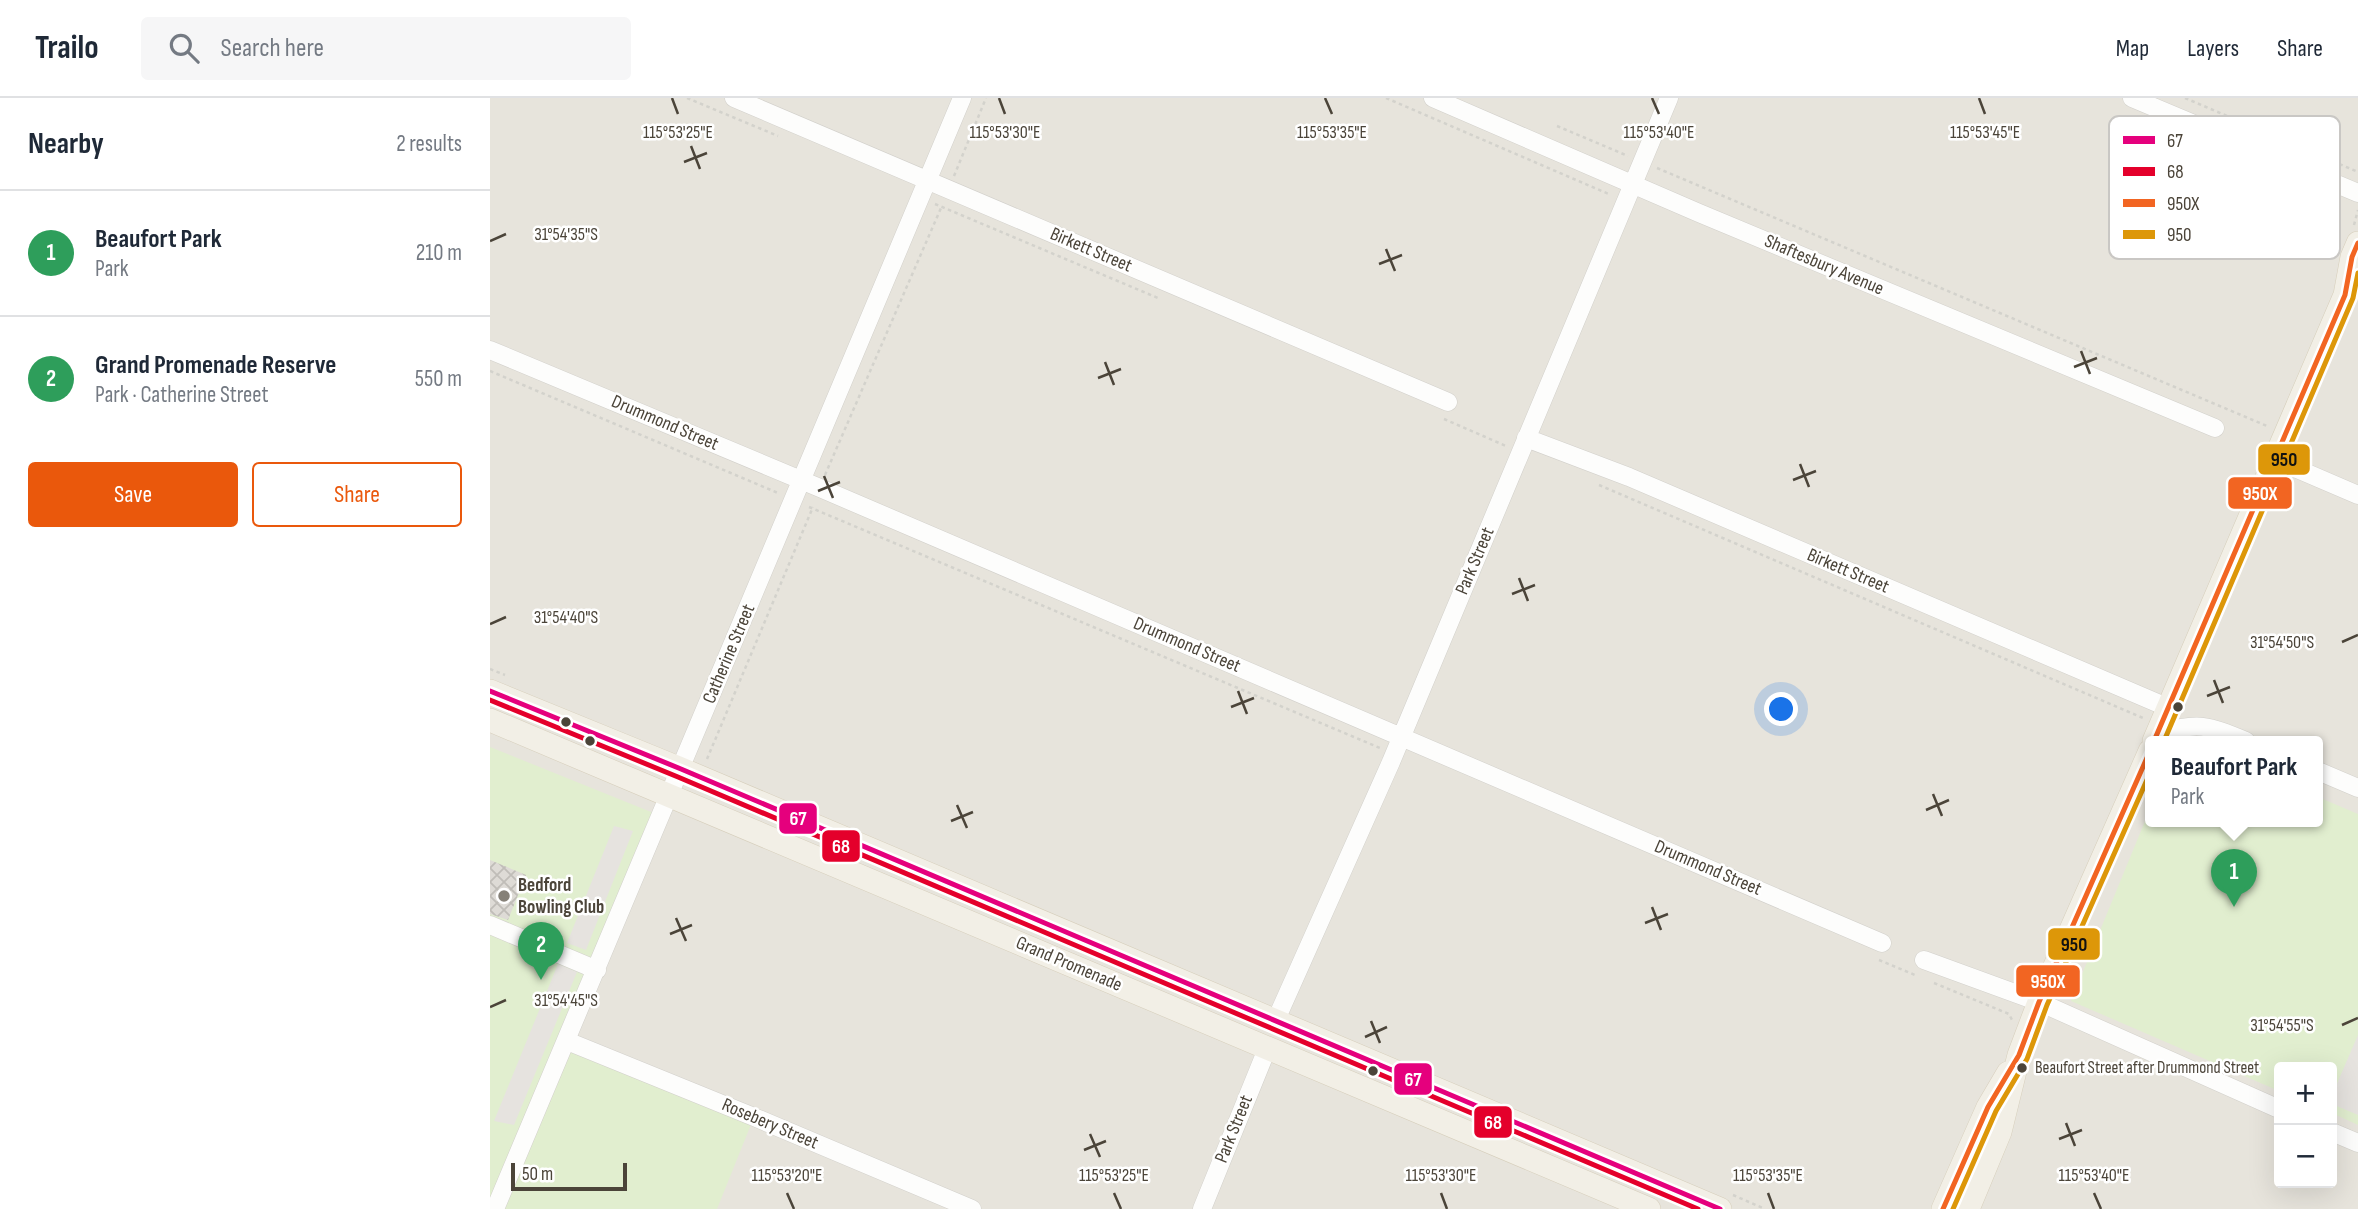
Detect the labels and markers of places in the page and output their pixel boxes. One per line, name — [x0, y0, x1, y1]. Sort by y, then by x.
unlabelled marker — [2171, 700, 2185, 714]
unlabelled marker — [559, 715, 573, 729]
unlabelled marker — [583, 734, 597, 748]
pin: 1 — [2211, 849, 2257, 907]
place label: Bedford Bowling Club — [518, 874, 604, 919]
marker: Bedford Bowling Club — [496, 888, 512, 904]
pin: 2 — [518, 922, 564, 980]
place label: Beaufort Street after Drummond Street — [2035, 1058, 2259, 1078]
marker: Beaufort Street after Drummond Street — [2015, 1061, 2029, 1075]
unlabelled marker — [1366, 1064, 1380, 1078]

